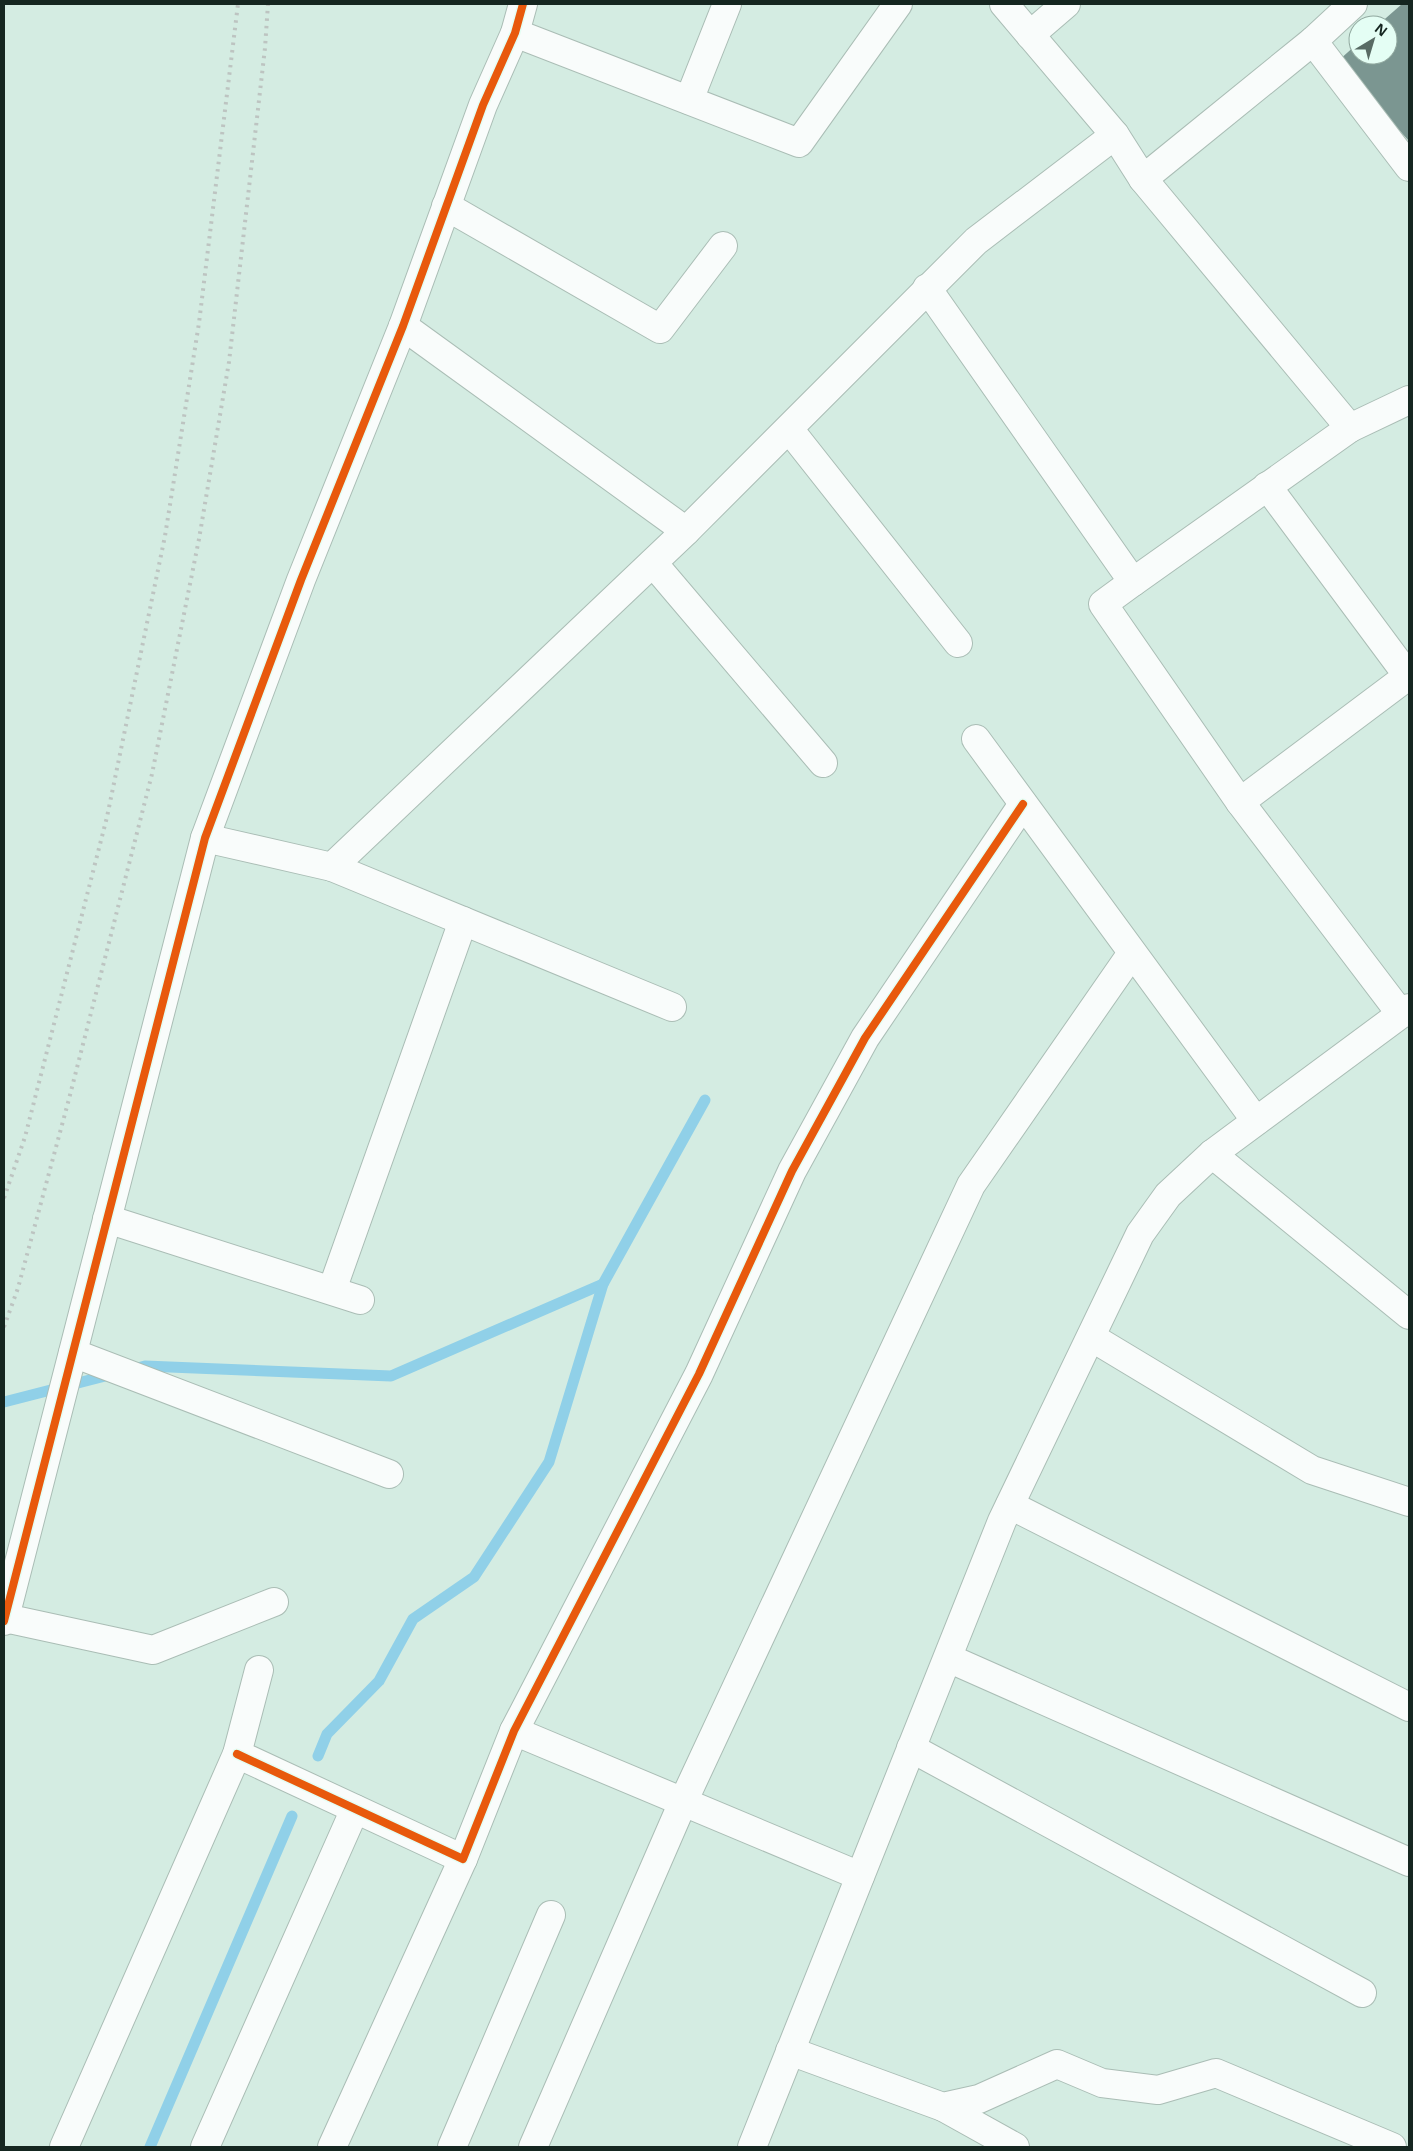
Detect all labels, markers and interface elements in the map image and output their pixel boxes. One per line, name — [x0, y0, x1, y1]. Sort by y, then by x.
north arrow — [1348, 15, 1398, 65]
text: N — [1371, 18, 1392, 40]

